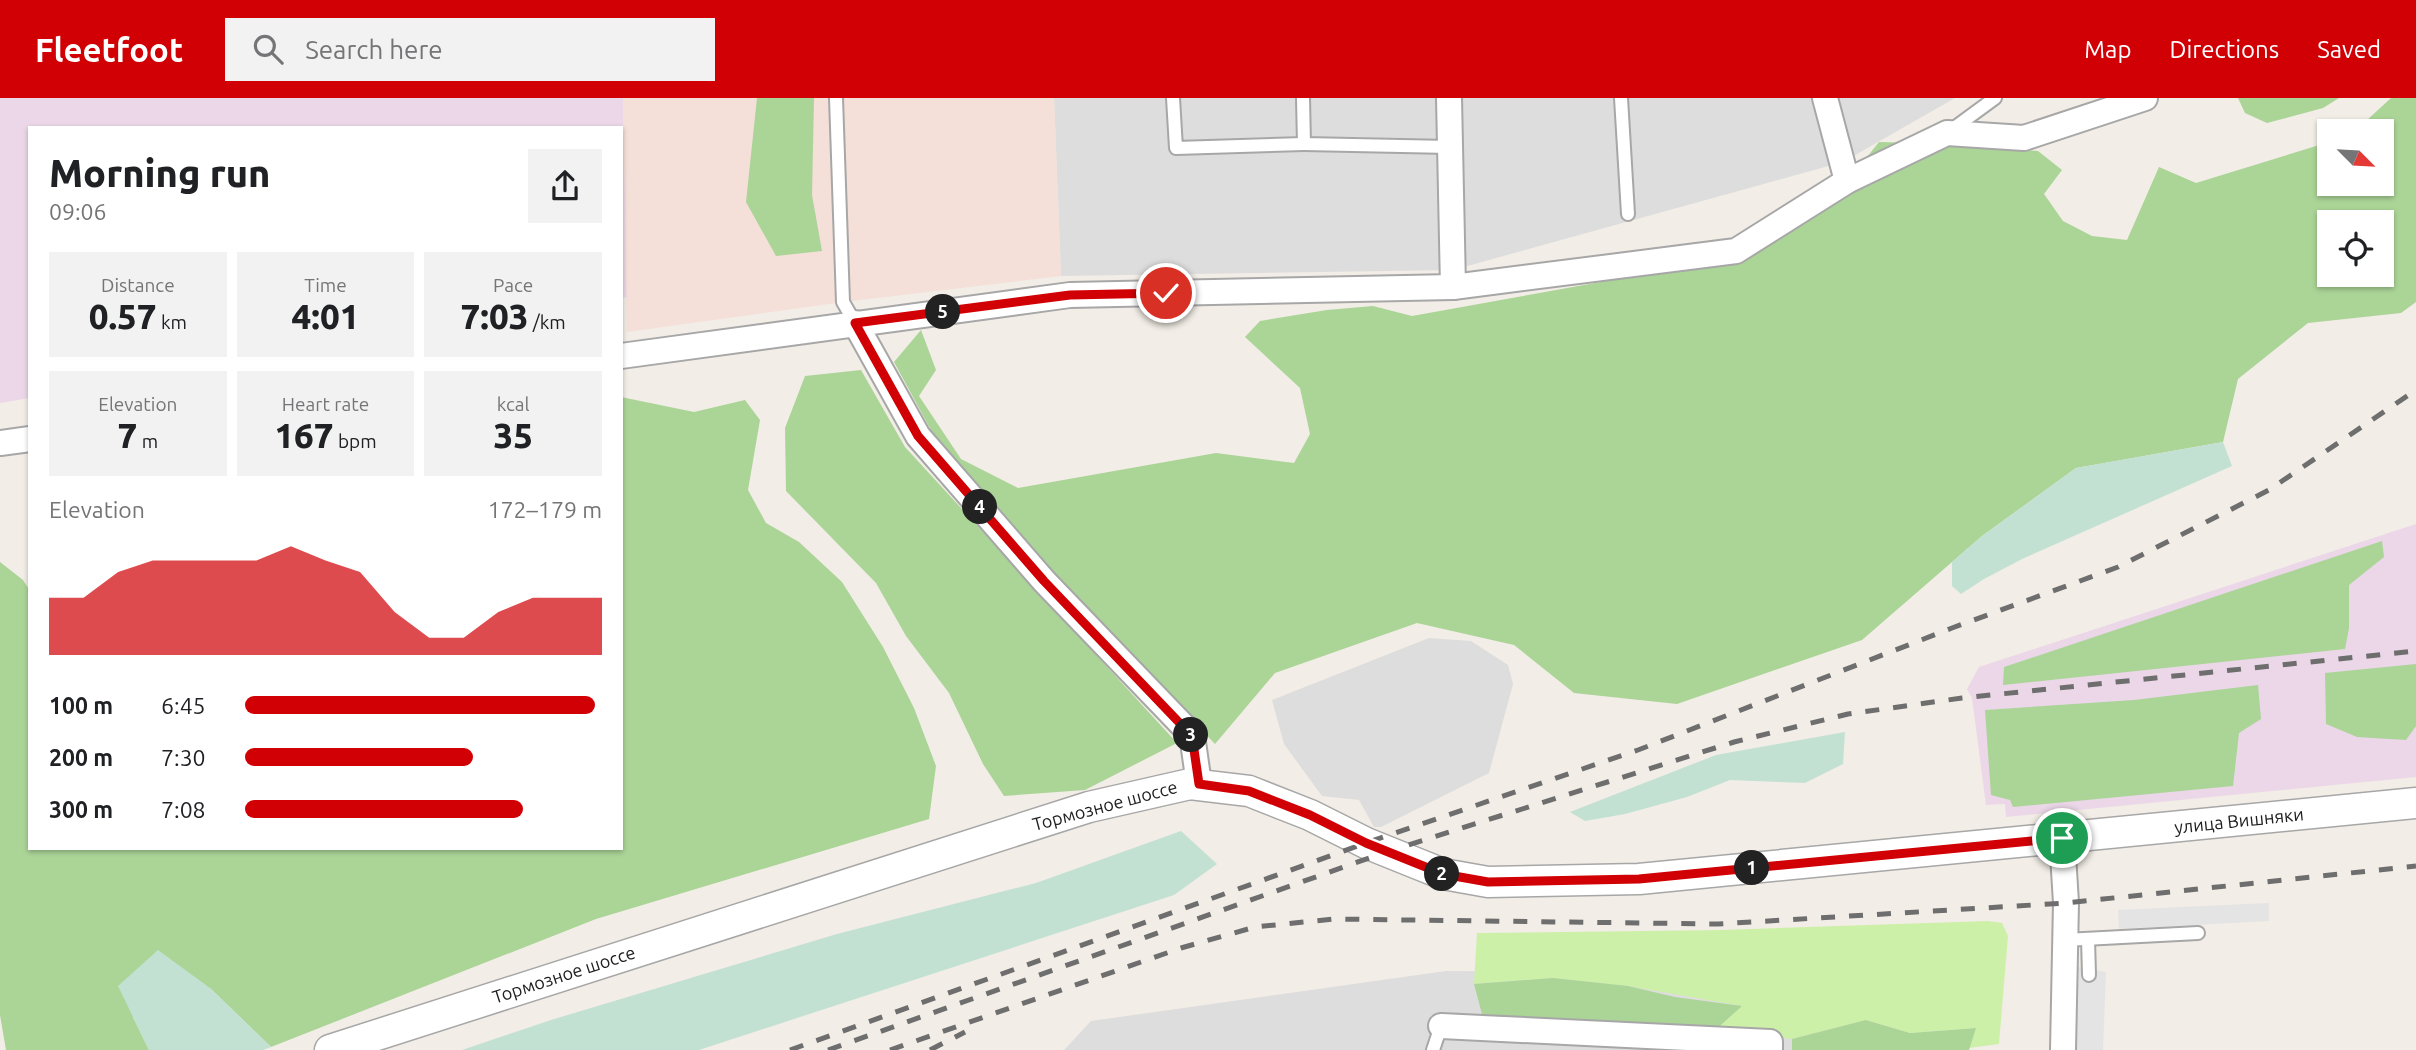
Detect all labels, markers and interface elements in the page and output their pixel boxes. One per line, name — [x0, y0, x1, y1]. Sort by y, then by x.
search box — [225, 18, 715, 81]
icon: search — [249, 30, 287, 68]
text: Fleetfoot — [35, 31, 183, 68]
text: Search here — [305, 35, 443, 64]
text: Map — [2084, 36, 2131, 63]
text: Directions — [2169, 36, 2279, 63]
text: Saved — [2317, 36, 2381, 63]
north arrow — [2317, 119, 2394, 196]
map controls — [2317, 119, 2394, 287]
button: share — [528, 149, 602, 223]
text: Morning run — [49, 152, 270, 194]
text: 09:06 — [49, 199, 107, 224]
button: locate — [2317, 210, 2394, 287]
pin — [1136, 263, 1196, 323]
text: Distance — [101, 274, 175, 296]
text: Time — [304, 274, 347, 296]
text: Pace — [493, 274, 533, 296]
icon: check — [1147, 274, 1185, 312]
pin: 5 — [926, 294, 960, 330]
text: 0.57 — [89, 296, 157, 336]
text: 4:01 — [292, 296, 359, 336]
text: 7:03 — [461, 296, 528, 336]
text: 5 — [937, 300, 948, 322]
text: km — [157, 311, 187, 333]
text: /km — [528, 311, 566, 333]
text: Elevation — [98, 393, 177, 415]
text: Heart rate — [282, 393, 369, 415]
text: kcal — [497, 393, 530, 415]
text: 7 — [118, 415, 137, 455]
text: 167 — [274, 415, 334, 455]
text: 35 — [493, 415, 533, 455]
text: m — [137, 430, 158, 452]
text: bpm — [334, 430, 377, 452]
pin: 4 — [962, 490, 998, 524]
text: 4 — [974, 495, 985, 517]
text: Elevation — [49, 497, 145, 522]
text: 172–179 m — [488, 497, 602, 522]
text: 100 m — [49, 693, 113, 718]
text: 6:45 — [161, 693, 206, 718]
pin: 3 — [1174, 718, 1208, 752]
text: 3 — [1185, 723, 1196, 745]
text: 200 m — [49, 745, 113, 770]
text: 7:30 — [161, 745, 206, 770]
street label: Тормозное шоссе — [1030, 776, 1179, 834]
text: 300 m — [49, 797, 113, 822]
text: 7:08 — [161, 797, 206, 822]
street label: улица Вишняки — [2173, 803, 2305, 837]
pin — [2032, 808, 2092, 868]
icon: arrive — [2043, 819, 2081, 857]
pin: 1 — [1734, 850, 1770, 886]
pin: 2 — [1424, 856, 1460, 892]
text: 1 — [1746, 856, 1757, 878]
text: 2 — [1436, 862, 1447, 884]
street label: Тормозное шоссе — [490, 941, 638, 1007]

